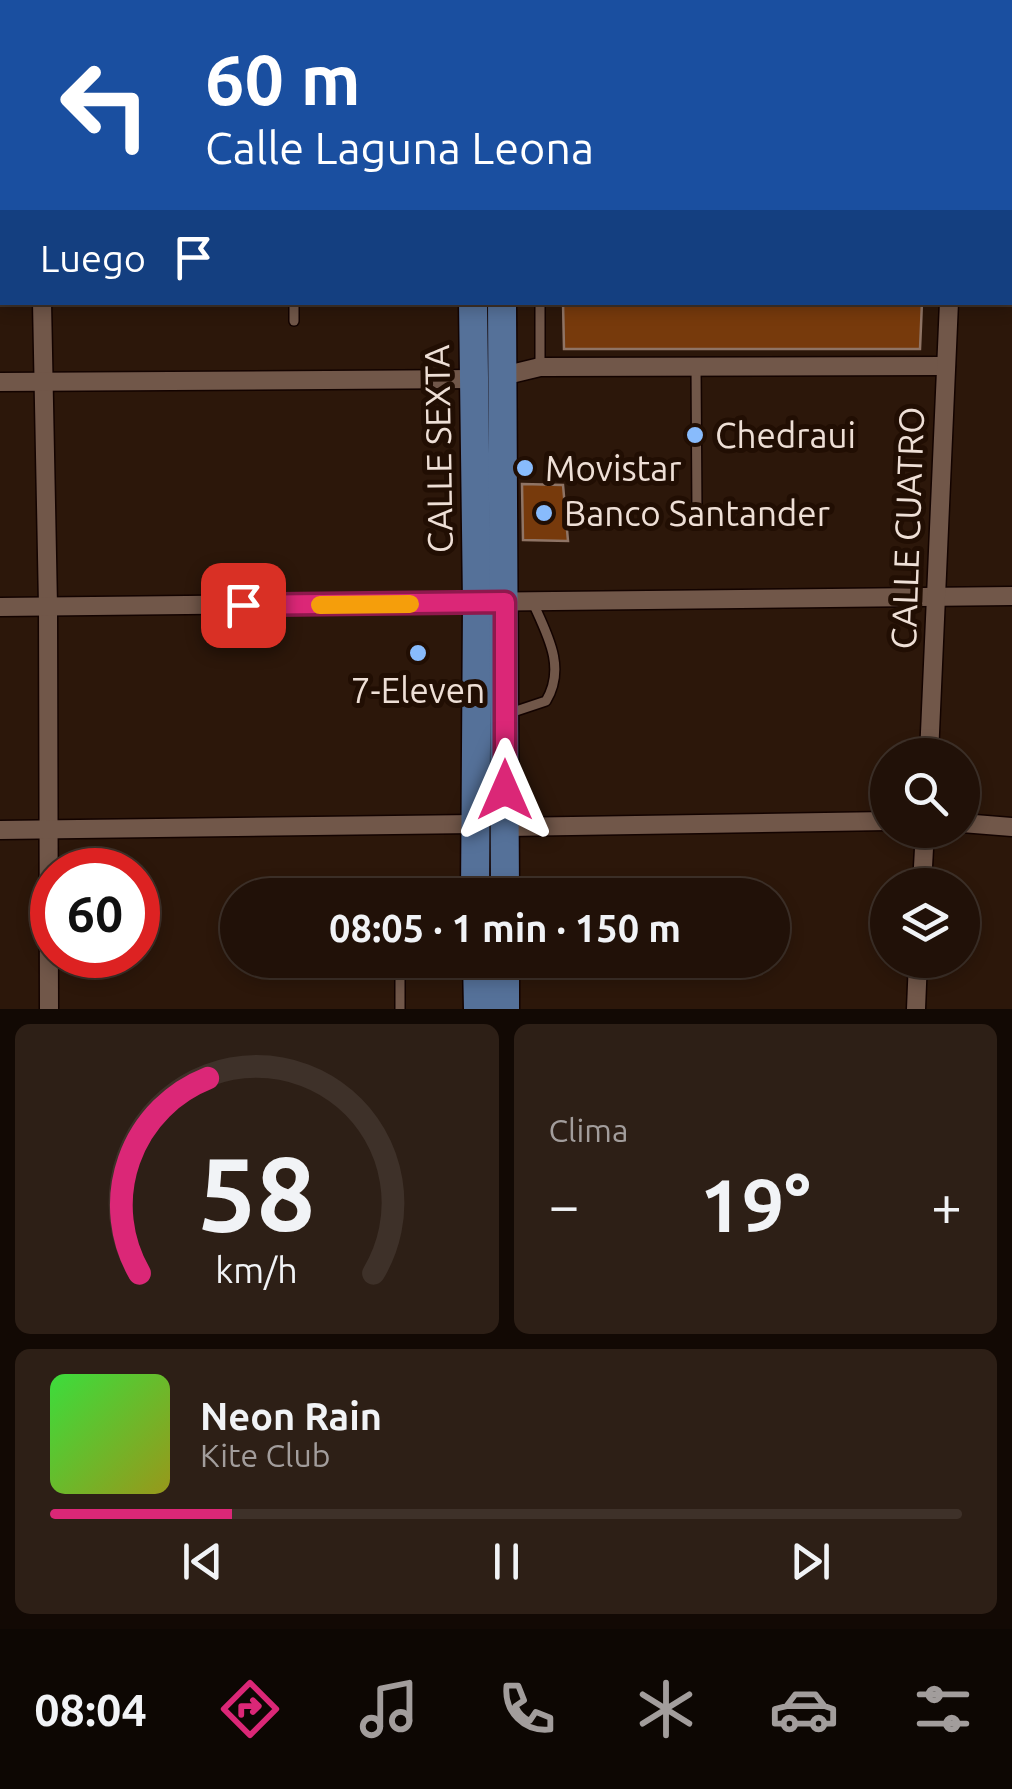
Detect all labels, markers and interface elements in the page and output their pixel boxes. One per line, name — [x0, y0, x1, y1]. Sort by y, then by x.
icon: left — [40, 40, 170, 170]
text: 60 m — [205, 40, 361, 118]
text: Calle Laguna Leona — [205, 122, 594, 173]
icon: arrive — [166, 230, 221, 285]
text: Luego — [40, 237, 146, 279]
street label: CALLE SEXTA — [416, 344, 460, 554]
street label: CALLE CUATRO — [883, 406, 931, 650]
place label: Chedraui — [715, 415, 856, 455]
marker: Chedraui — [684, 424, 706, 446]
place label: Movistar — [545, 448, 682, 488]
marker: Movistar — [514, 457, 536, 479]
place label: Banco Santander — [564, 493, 830, 533]
marker: Banco Santander — [533, 502, 555, 524]
pin — [201, 563, 286, 648]
icon: arrive — [216, 578, 271, 633]
marker: 7-Eleven — [407, 642, 429, 664]
place label: 7-Eleven — [351, 670, 485, 710]
position arrow — [453, 738, 557, 842]
map controls — [870, 738, 980, 978]
button: search — [870, 738, 980, 848]
speed limit sign: 60 — [30, 848, 160, 978]
button: layers — [870, 868, 980, 978]
text: 08:05 · 1 min · 150 m — [329, 907, 681, 949]
text: Clima — [549, 1112, 628, 1148]
text: 58 — [198, 1134, 315, 1251]
text: 19° — [700, 1162, 811, 1246]
text: − — [549, 1174, 580, 1235]
text: + — [931, 1174, 962, 1235]
text: km/h — [215, 1250, 298, 1290]
text: Neon Rain — [200, 1395, 382, 1437]
text: Kite Club — [200, 1437, 330, 1473]
icon: previous — [175, 1534, 230, 1589]
icon: pause — [479, 1534, 534, 1589]
icon: next — [783, 1534, 838, 1589]
icon: directions — [215, 1674, 285, 1744]
icon: music — [354, 1674, 424, 1744]
icon: phone — [492, 1674, 562, 1744]
icon: climate — [631, 1674, 701, 1744]
icon: car — [769, 1674, 839, 1744]
icon: filters — [908, 1674, 978, 1744]
text: 08:04 — [34, 1684, 147, 1735]

